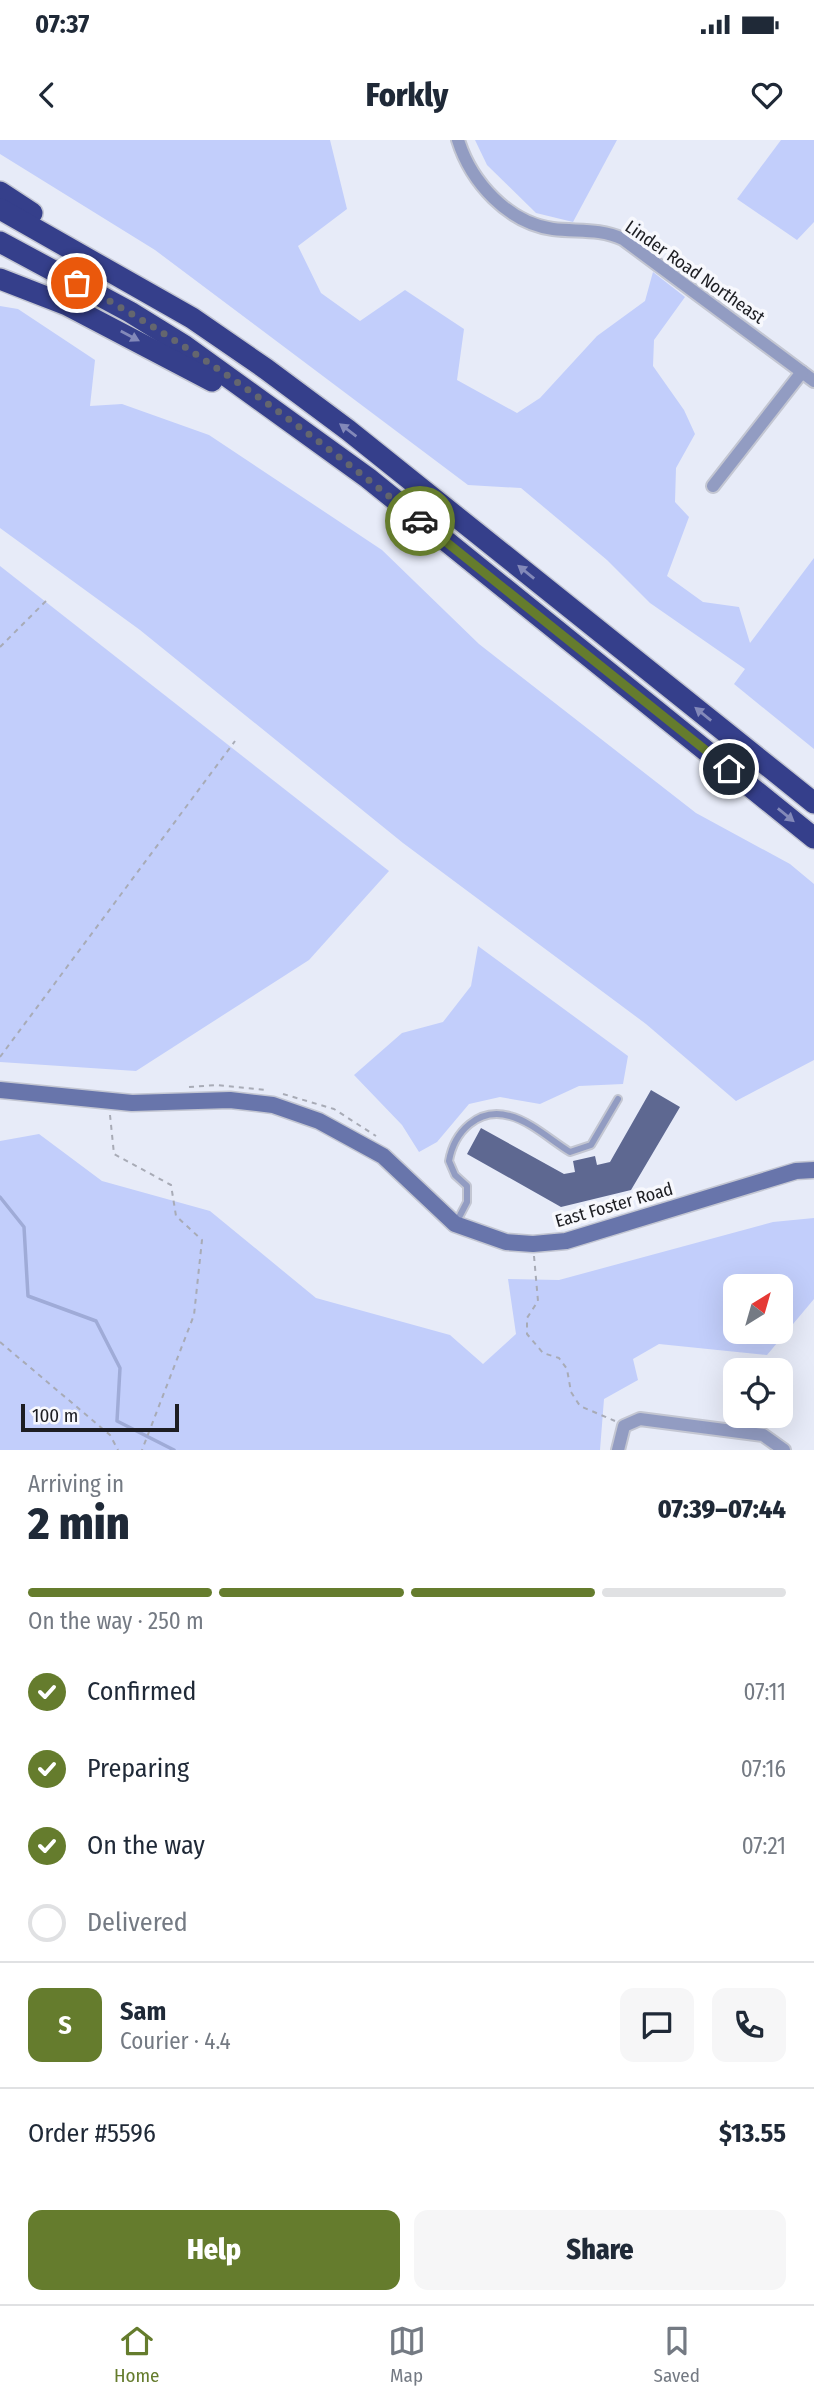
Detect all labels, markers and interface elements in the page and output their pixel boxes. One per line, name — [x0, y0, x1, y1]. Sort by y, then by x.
text: 07:37 — [35, 9, 89, 40]
icon: back — [28, 76, 66, 114]
text: Forkly — [366, 76, 448, 114]
icon: heart — [748, 76, 786, 114]
street label: Linder Road Northeast — [621, 215, 769, 329]
pin — [47, 253, 107, 313]
icon: bag — [58, 264, 96, 302]
one-way arrow — [120, 330, 139, 342]
one-way arrow — [340, 422, 358, 437]
courier — [385, 486, 455, 556]
icon: car — [401, 502, 439, 540]
one-way arrow — [517, 565, 534, 580]
one-way arrow — [695, 707, 713, 722]
pin — [699, 739, 759, 799]
icon: home — [710, 750, 748, 788]
one-way arrow — [777, 807, 794, 822]
street label: East Foster Road — [553, 1178, 675, 1232]
north arrow — [723, 1274, 793, 1344]
map controls — [723, 1274, 793, 1428]
button: locate — [723, 1358, 793, 1428]
scale bar — [21, 1401, 178, 1433]
text: 100 m — [32, 1404, 78, 1427]
text: Arriving in — [28, 1470, 124, 1498]
text: 07:39–07:44 — [658, 1494, 786, 1525]
text: 2 min — [28, 1496, 130, 1551]
text: On the way · 250 m — [28, 1607, 204, 1635]
icon: check — [28, 1673, 66, 1711]
text: Confirmed — [87, 1676, 197, 1707]
text: 07:11 — [744, 1678, 786, 1706]
icon: check — [28, 1750, 66, 1788]
text: Preparing — [87, 1753, 189, 1784]
text: 07:16 — [741, 1755, 786, 1783]
icon: check — [28, 1827, 66, 1865]
text: On the way — [87, 1830, 205, 1861]
text: 07:21 — [742, 1832, 786, 1860]
text: Delivered — [87, 1907, 188, 1938]
button: chat — [620, 1988, 694, 2062]
button: phone — [712, 1988, 786, 2062]
text: Sam — [120, 1996, 166, 2027]
text: S — [58, 2010, 72, 2041]
text: Courier · 4.4 — [120, 2027, 231, 2055]
text: Order #5596 — [28, 2118, 156, 2149]
text: $13.55 — [719, 2118, 786, 2149]
button: Help — [28, 2210, 400, 2290]
button: Share — [414, 2210, 786, 2290]
tab: Home — [114, 2322, 160, 2387]
tab: Map — [388, 2322, 426, 2387]
tab: Saved — [654, 2322, 700, 2387]

